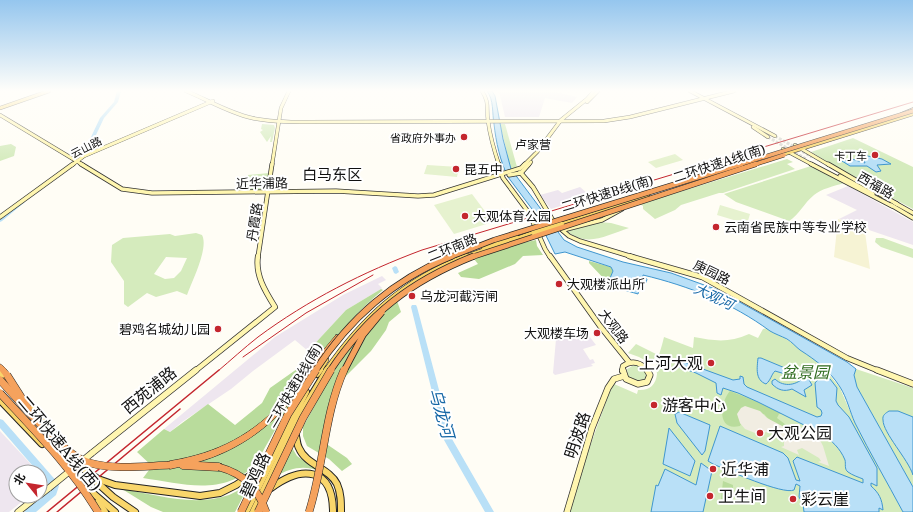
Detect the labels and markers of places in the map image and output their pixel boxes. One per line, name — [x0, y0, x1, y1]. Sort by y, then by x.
place label: 省政府外事办 — [390, 130, 456, 145]
marker: 省政府外事办 — [459, 132, 469, 142]
place label: 卡丁车 — [834, 148, 867, 163]
marker: 卡丁车 — [870, 150, 880, 160]
place label: 昆五中 — [464, 160, 503, 178]
marker: 昆五中 — [451, 164, 461, 174]
place label: 大观体育公园 — [473, 207, 551, 225]
marker: 大观体育公园 — [460, 211, 470, 221]
place label: 云南省民族中等专业学校 — [724, 218, 867, 236]
marker: 云南省民族中等专业学校 — [711, 222, 721, 232]
place label: 大观楼派出所 — [567, 275, 645, 293]
marker: 大观楼派出所 — [554, 279, 564, 289]
place label: 乌龙河截污闸 — [420, 287, 498, 305]
marker: 乌龙河截污闸 — [407, 291, 417, 301]
place label: 碧鸡名城幼儿园 — [119, 320, 210, 338]
marker: 碧鸡名城幼儿园 — [213, 324, 223, 334]
place label: 大观楼车场 — [524, 324, 589, 342]
marker: 大观楼车场 — [592, 328, 602, 338]
place label: 上河大观 — [639, 352, 703, 374]
marker: 上河大观 — [706, 358, 716, 368]
place label: 游客中心 — [662, 394, 726, 416]
marker: 游客中心 — [649, 400, 659, 410]
place label: 大观公园 — [768, 422, 832, 444]
marker: 大观公园 — [755, 428, 765, 438]
place label: 近华浦 — [721, 458, 769, 480]
marker: 近华浦 — [708, 464, 718, 474]
place label: 卫生间 — [718, 485, 766, 507]
place label: 彩云崖 — [801, 488, 849, 510]
marker: 卫生间 — [705, 491, 715, 501]
marker: 彩云崖 — [788, 494, 798, 504]

